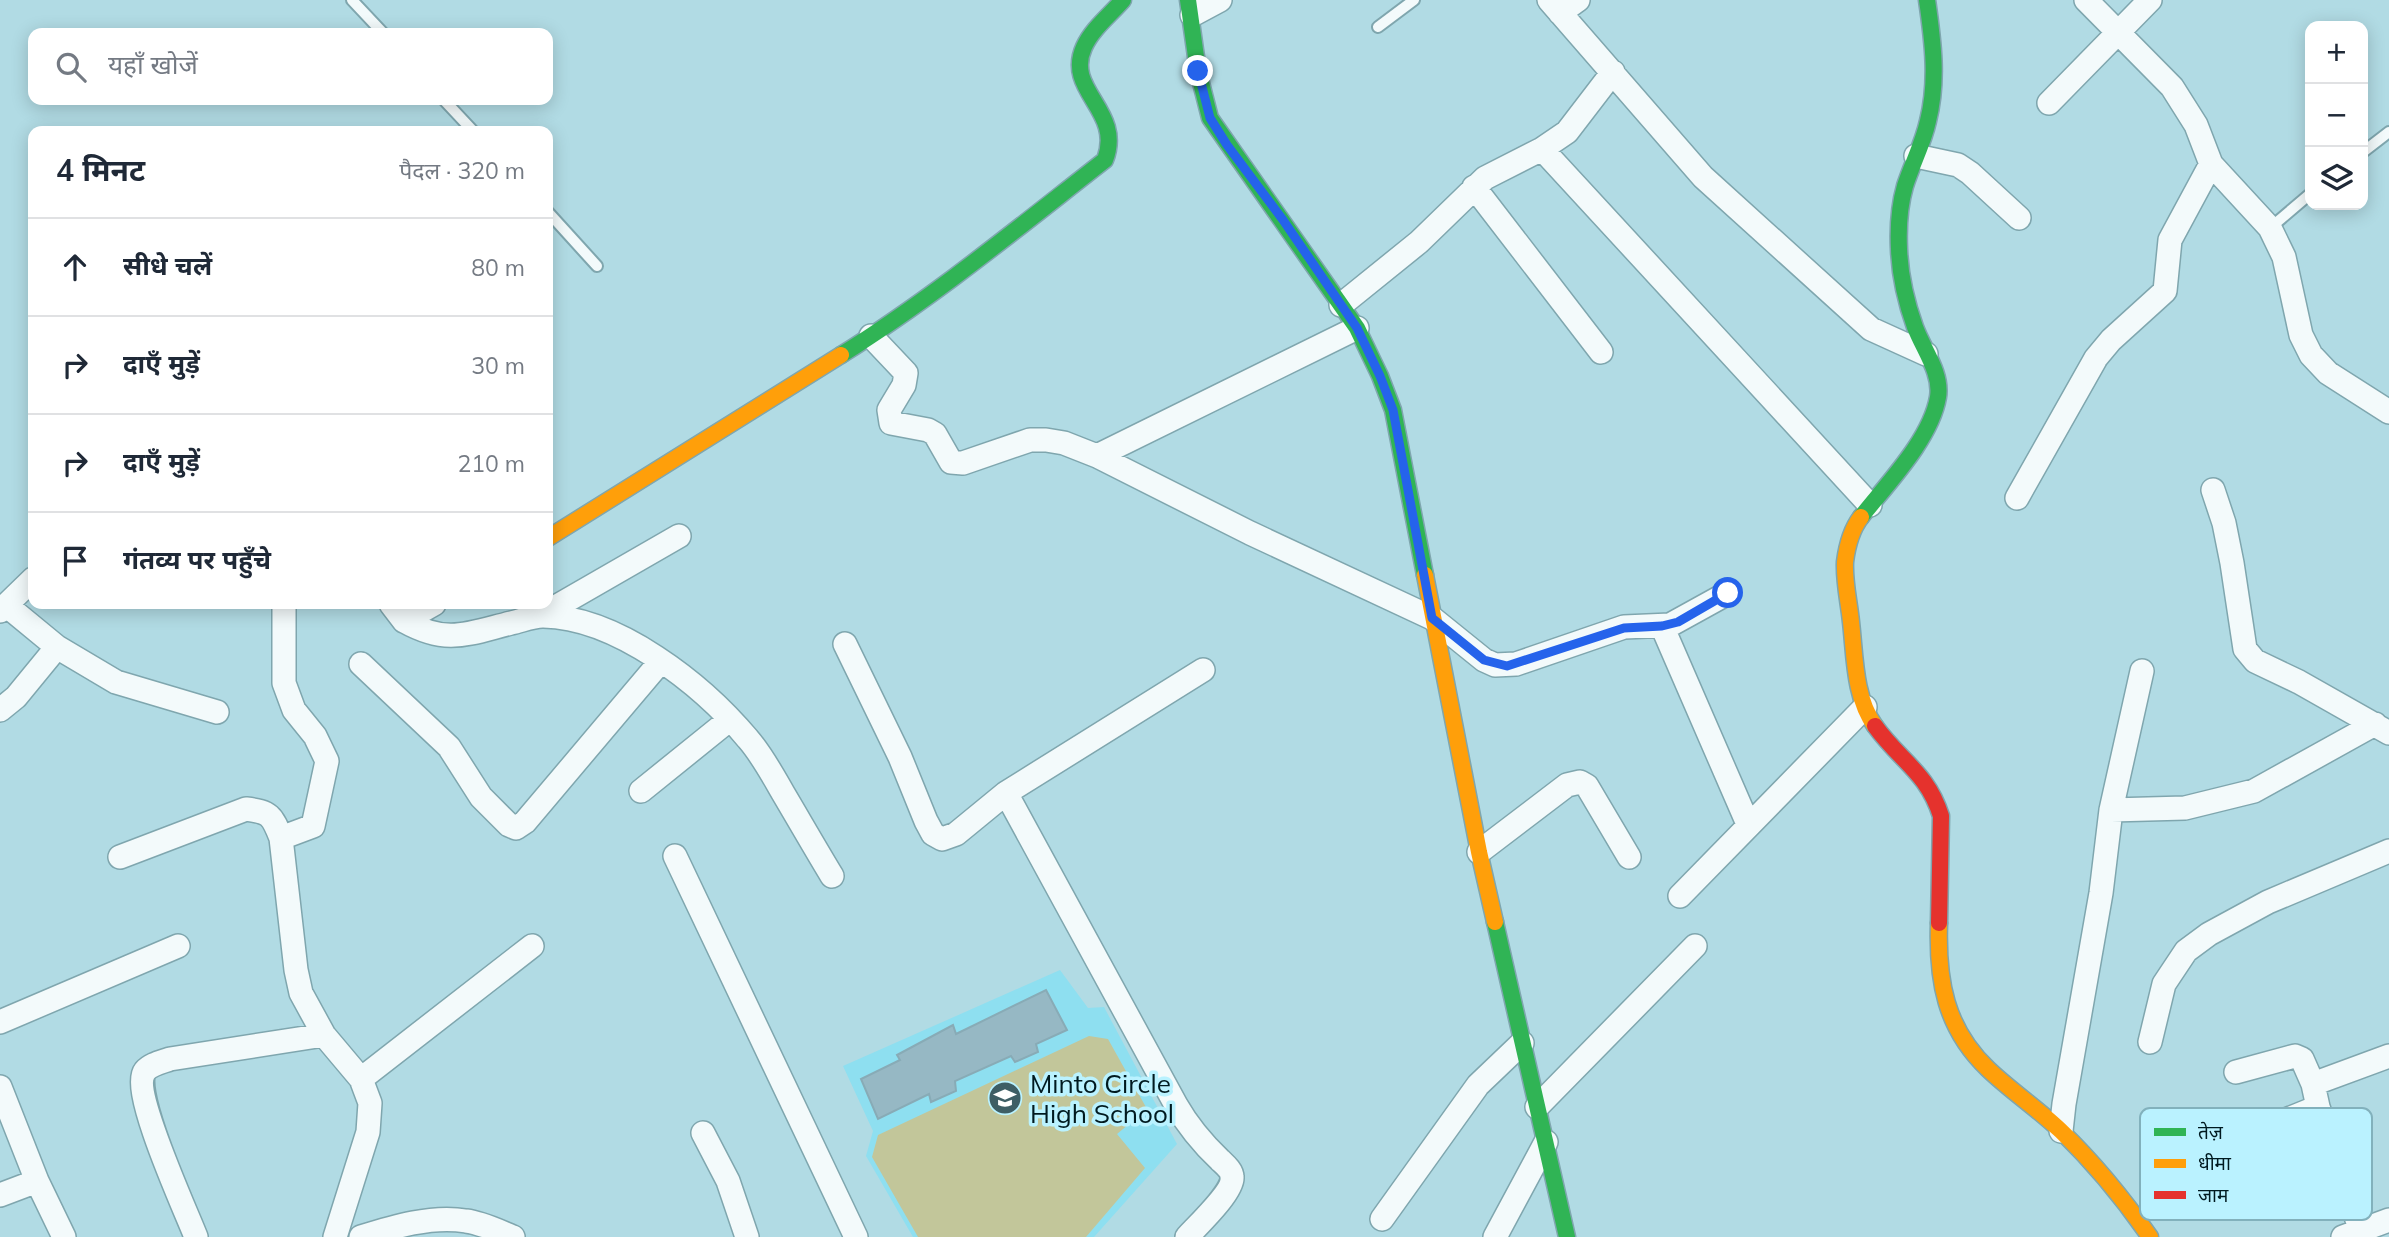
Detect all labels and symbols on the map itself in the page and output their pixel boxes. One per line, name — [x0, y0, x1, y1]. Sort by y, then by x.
route end — [1182, 55, 1213, 86]
route start — [1712, 577, 1743, 608]
place label: Minto Circle High School — [1030, 1067, 1174, 1130]
school or university icon: Minto Circle High School — [986, 1079, 1024, 1117]
legend — [2140, 1108, 2372, 1220]
text: तेज़ — [2198, 1120, 2224, 1144]
text: धीमा — [2198, 1151, 2232, 1175]
text: जाम — [2198, 1183, 2229, 1207]

